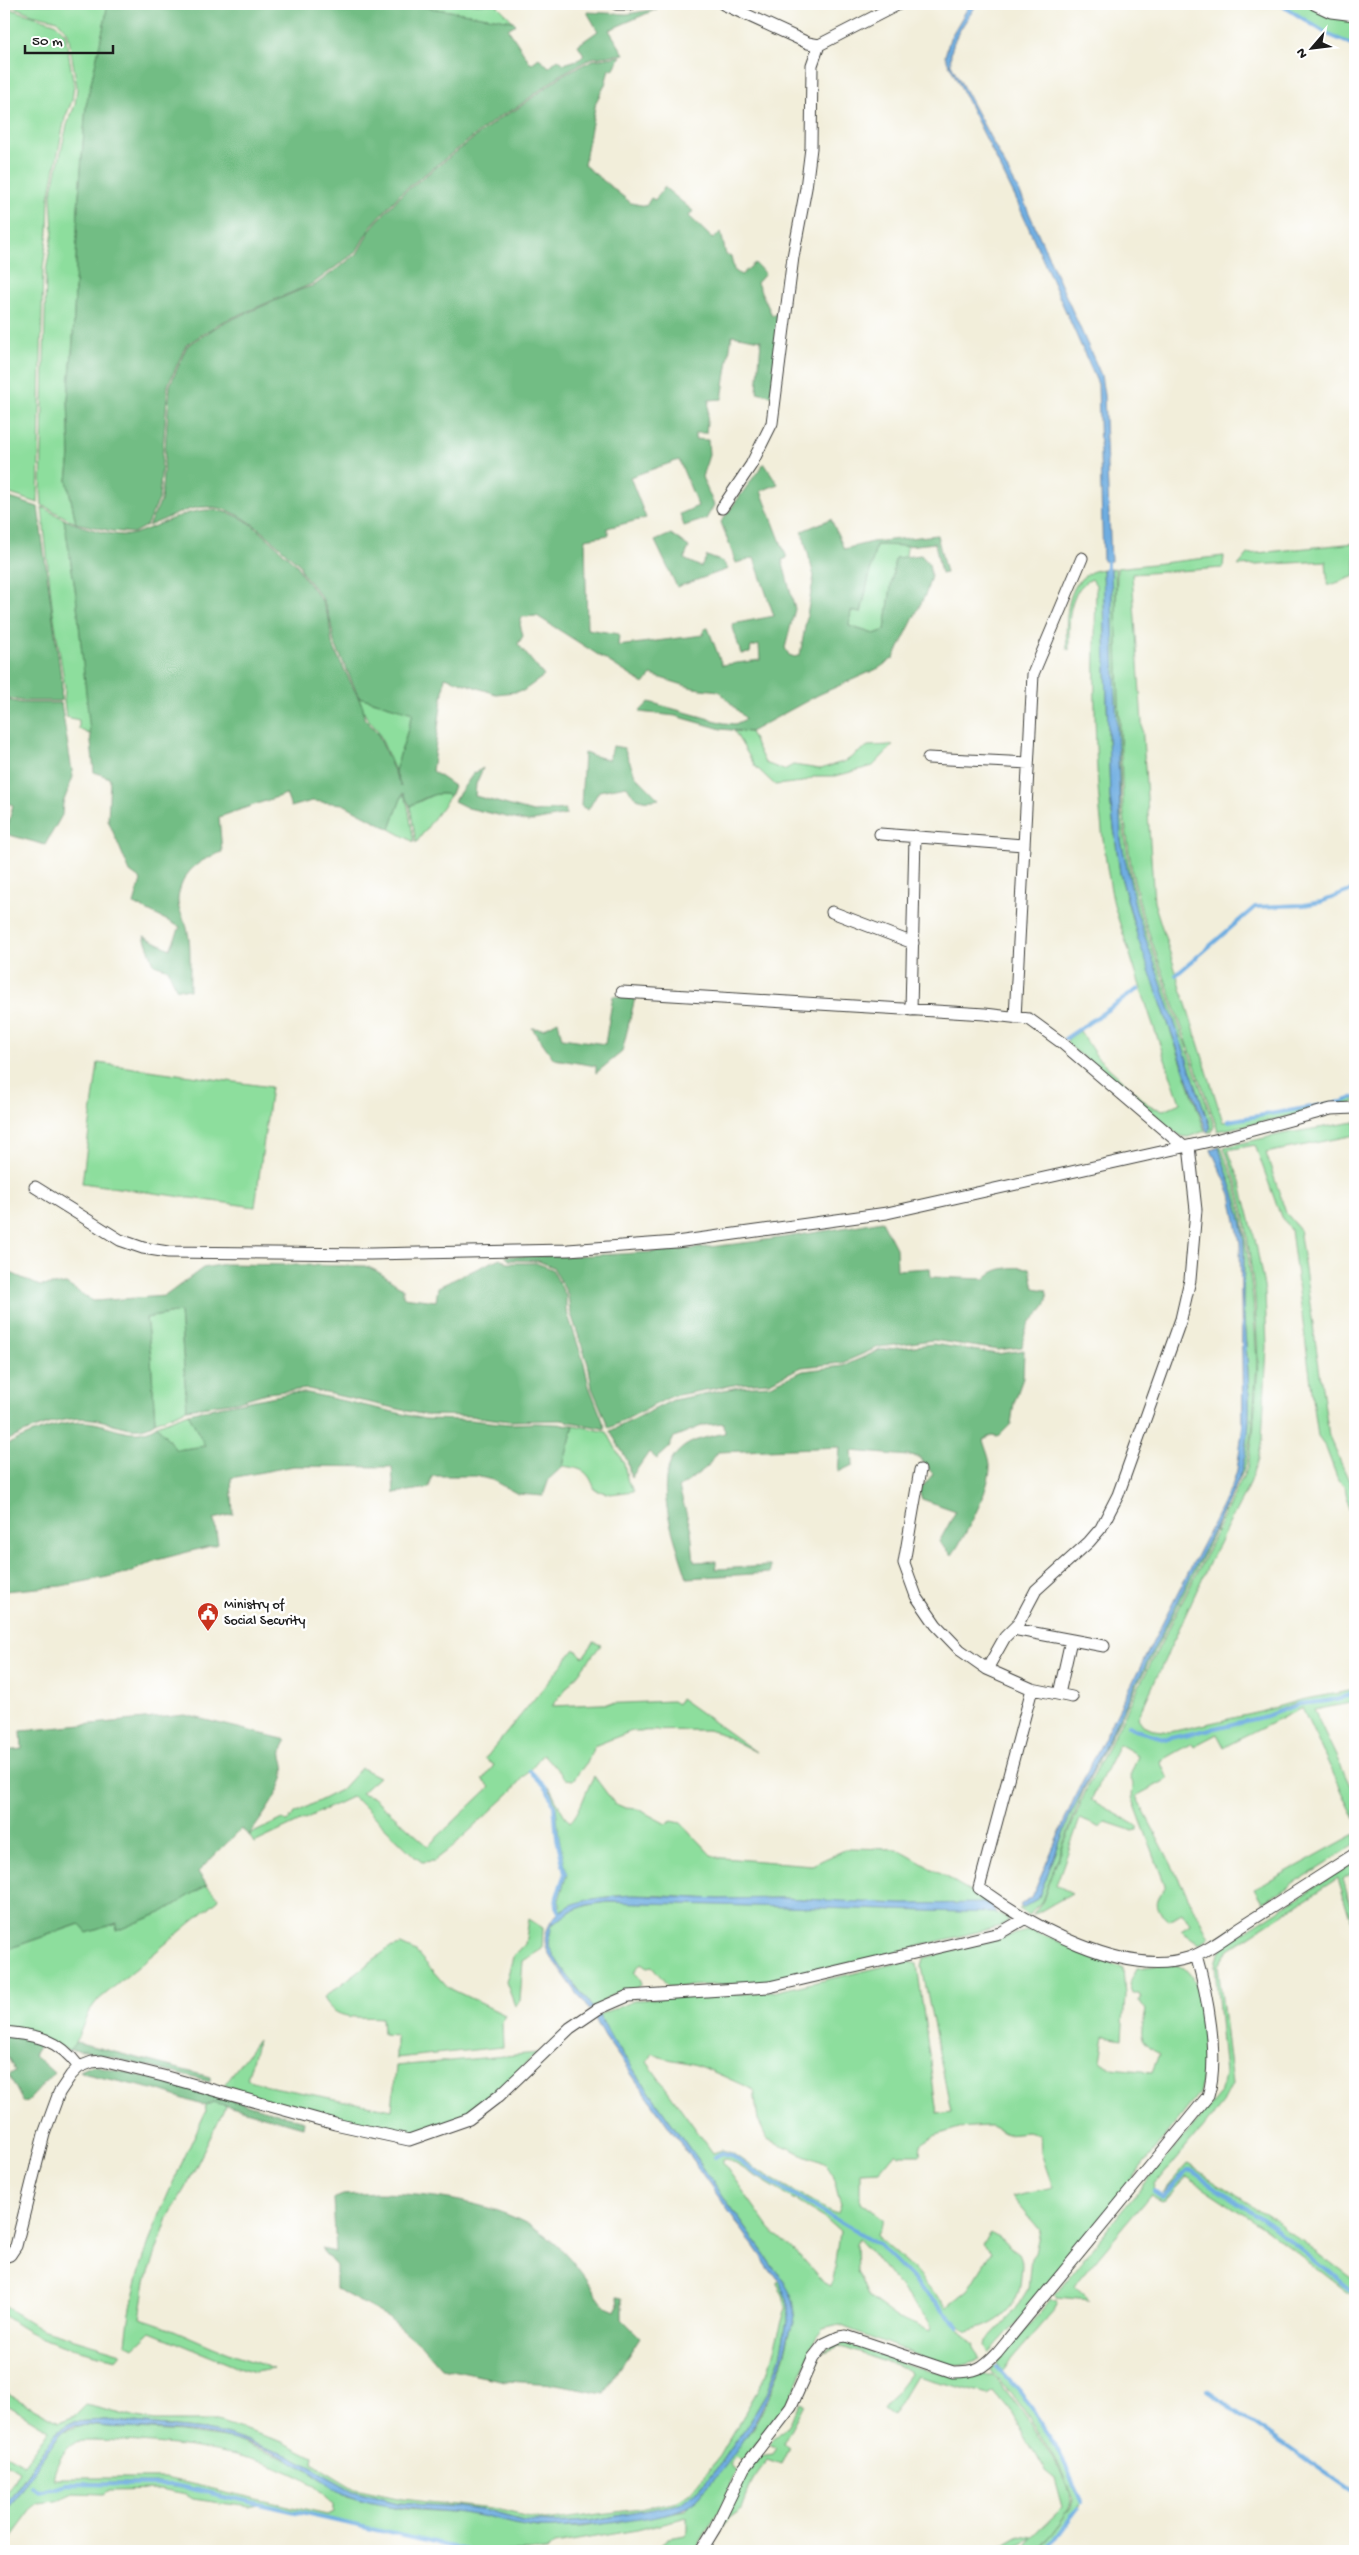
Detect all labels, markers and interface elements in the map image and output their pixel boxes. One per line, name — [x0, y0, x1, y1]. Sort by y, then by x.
scale bar — [25, 22, 112, 54]
north arrow — [1286, 22, 1336, 72]
text: 50 m — [32, 33, 63, 51]
text: N — [1293, 45, 1312, 61]
place label: Ministry of Social Security — [224, 1597, 305, 1630]
public building icon: Ministry of Social Security — [196, 1601, 220, 1632]

